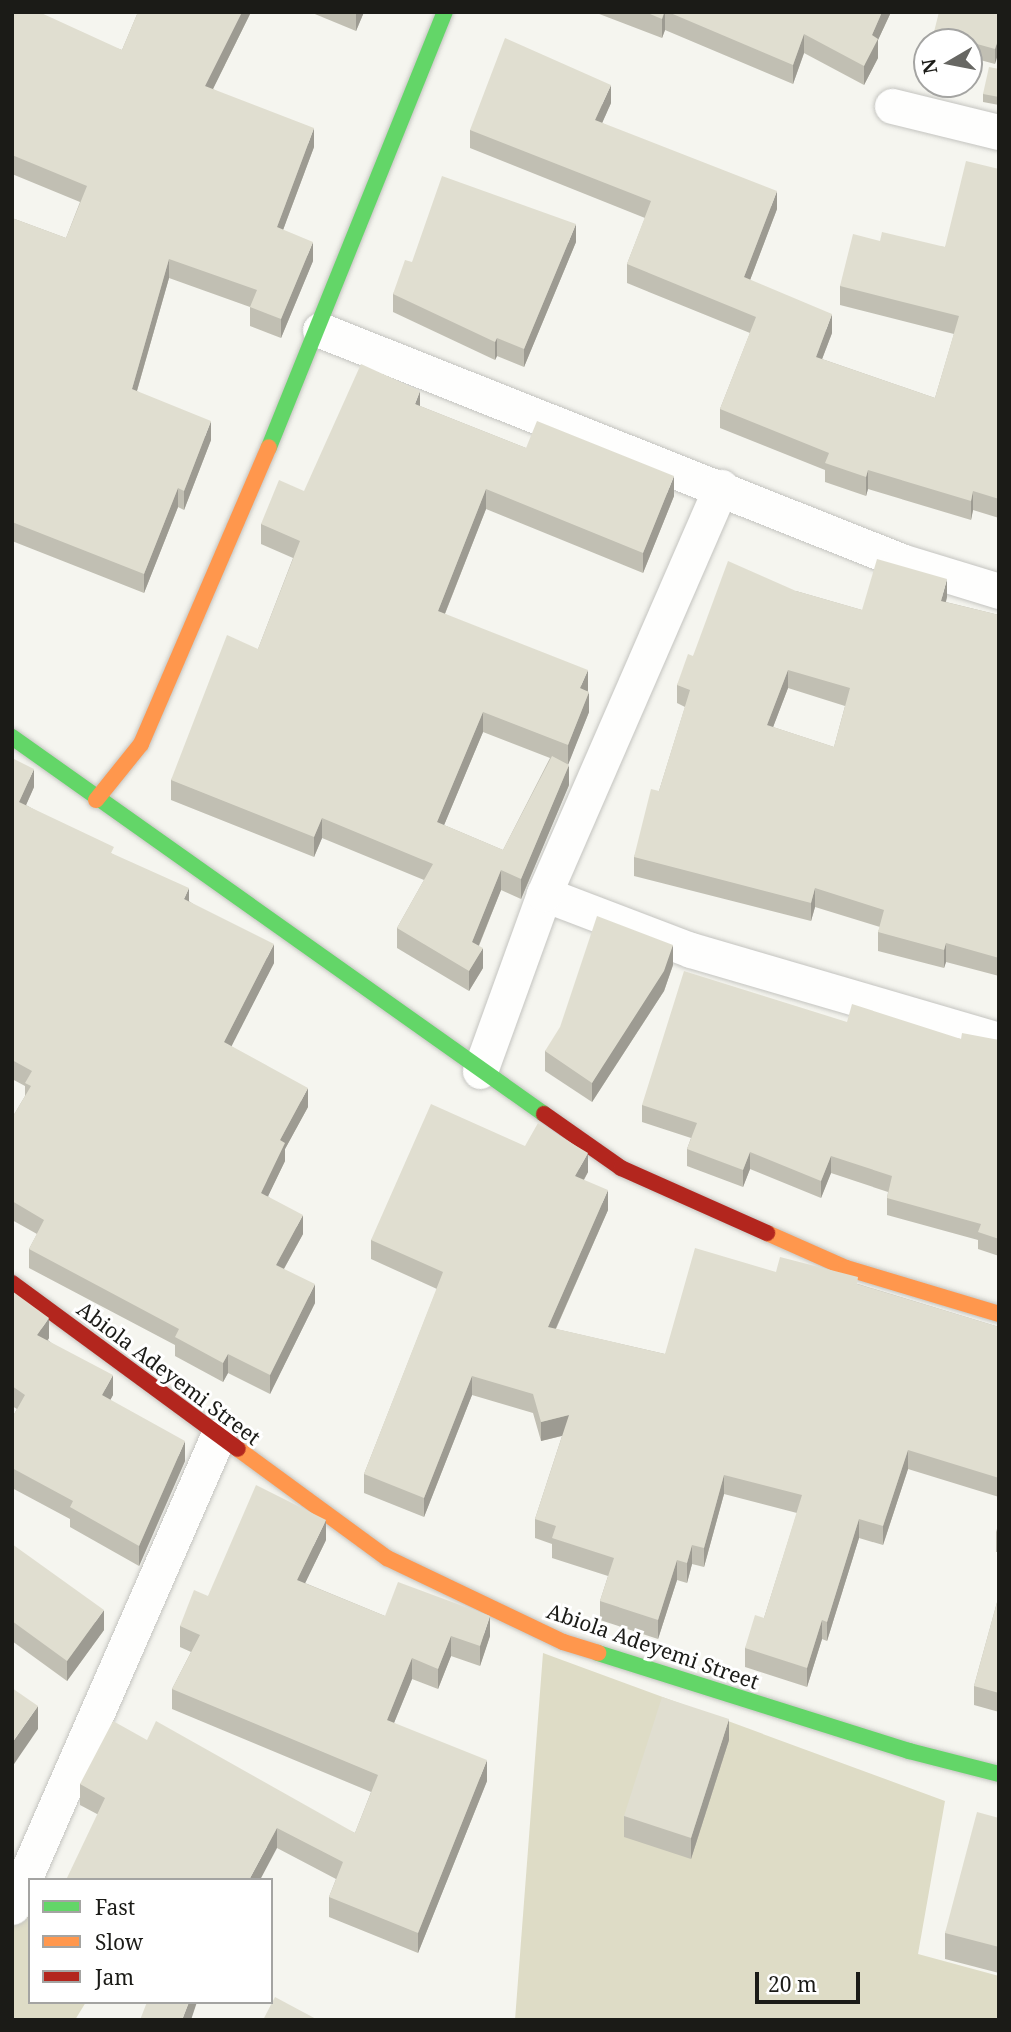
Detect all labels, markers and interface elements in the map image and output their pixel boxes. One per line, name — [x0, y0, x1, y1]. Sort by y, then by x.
north arrow — [913, 28, 983, 98]
text: N — [915, 57, 943, 76]
street label: Abiola Adeyemi Street — [73, 1296, 265, 1450]
street label: Abiola Adeyemi Street — [544, 1598, 762, 1694]
legend — [28, 1878, 273, 2004]
text: Fast — [95, 1893, 135, 1921]
text: Slow — [95, 1928, 143, 1956]
scale bar — [759, 1958, 864, 2002]
text: Jam — [95, 1963, 134, 1991]
text: 20 m — [768, 1970, 817, 1998]

